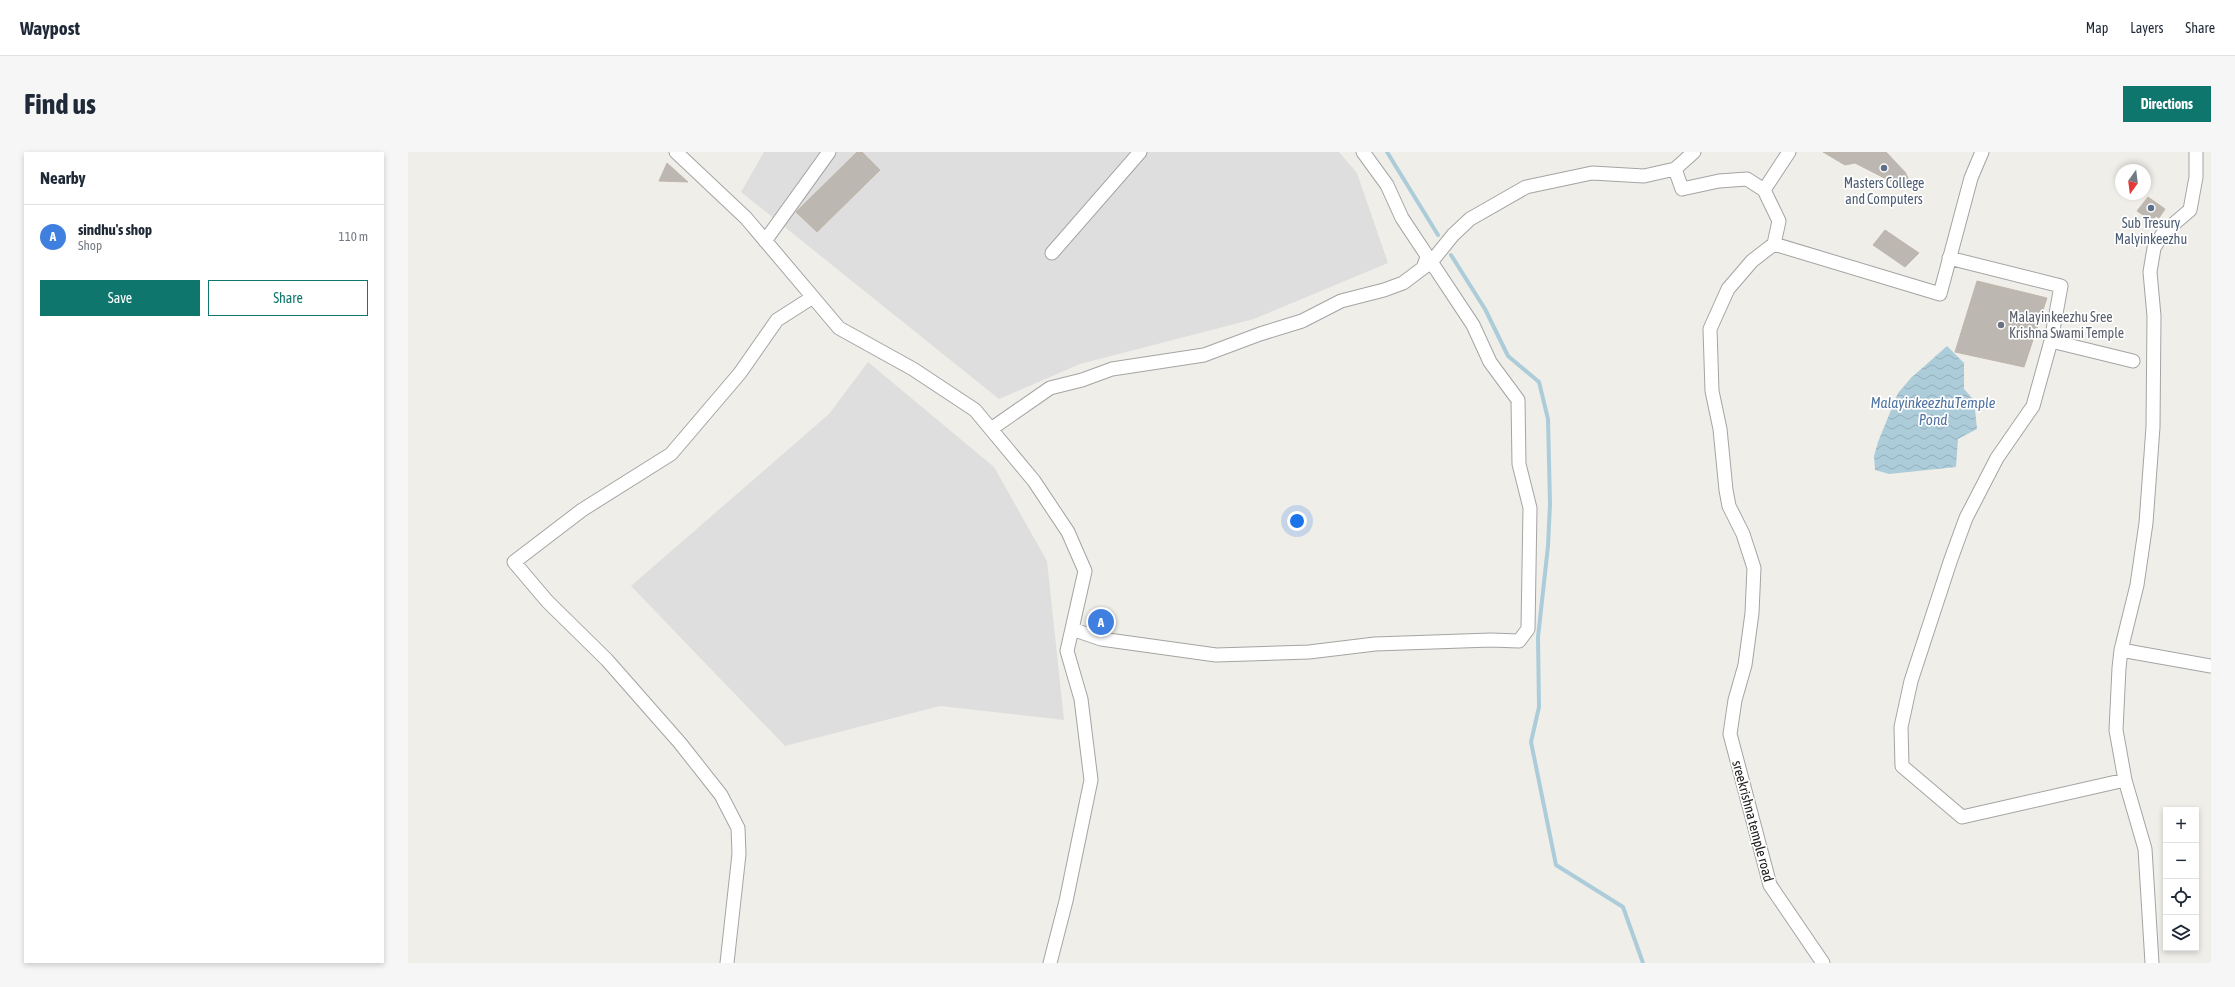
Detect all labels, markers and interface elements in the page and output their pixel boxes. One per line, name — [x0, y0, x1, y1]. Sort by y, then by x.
text: Waypost — [20, 17, 80, 39]
text: Map — [2086, 20, 2108, 36]
text: Layers — [2130, 20, 2163, 36]
text: Share — [2185, 20, 2215, 36]
button: Directions — [2123, 86, 2211, 122]
text: Find us — [24, 88, 96, 120]
marker: Masters College and Computers — [1879, 163, 1889, 173]
north arrow — [2115, 164, 2151, 200]
text: Nearby — [40, 168, 86, 188]
place label: Masters College and Computers — [1844, 175, 1924, 207]
marker: Sub Tresury Malyinkeezhu — [2146, 203, 2156, 213]
place label: Sub Tresury Malyinkeezhu — [2115, 215, 2187, 247]
text: sindhu's shop — [78, 221, 152, 238]
text: A — [50, 229, 56, 244]
text: 110 m — [339, 229, 368, 244]
text: Shop — [78, 238, 102, 253]
button: Save — [40, 280, 200, 316]
button: Share — [208, 280, 368, 316]
place label: Malayinkeezhu Sree Krishna Swami Temple — [2009, 309, 2124, 341]
marker: Malayinkeezhu Sree Krishna Swami Temple — [1996, 320, 2006, 330]
water label: MalayinkeezhuTemple Pond — [1870, 394, 1996, 428]
your location — [1287, 511, 1307, 531]
pin: A — [1088, 607, 1114, 637]
street label: sreekrishna temple road — [1729, 759, 1777, 883]
map controls — [2163, 807, 2199, 951]
button: + — [2163, 807, 2199, 843]
button: − — [2163, 843, 2199, 879]
button: locate — [2163, 879, 2199, 915]
button: layers — [2163, 915, 2199, 951]

